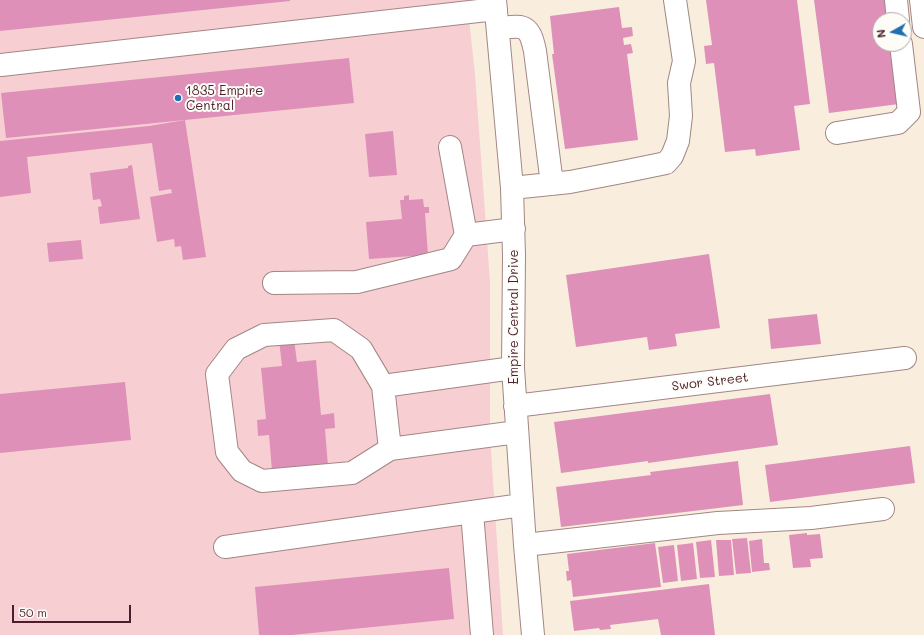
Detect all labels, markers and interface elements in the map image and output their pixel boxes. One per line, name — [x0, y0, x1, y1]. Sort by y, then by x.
north arrow — [872, 12, 912, 52]
text: N — [873, 28, 889, 39]
place label: 1835 Empire Central — [186, 83, 263, 114]
marker: 1835 Empire Central — [173, 93, 183, 103]
street label: Empire Central Drive — [506, 249, 522, 385]
street label: Swor Street — [671, 370, 749, 394]
scale bar — [14, 597, 133, 623]
text: 50 m — [19, 604, 47, 620]

